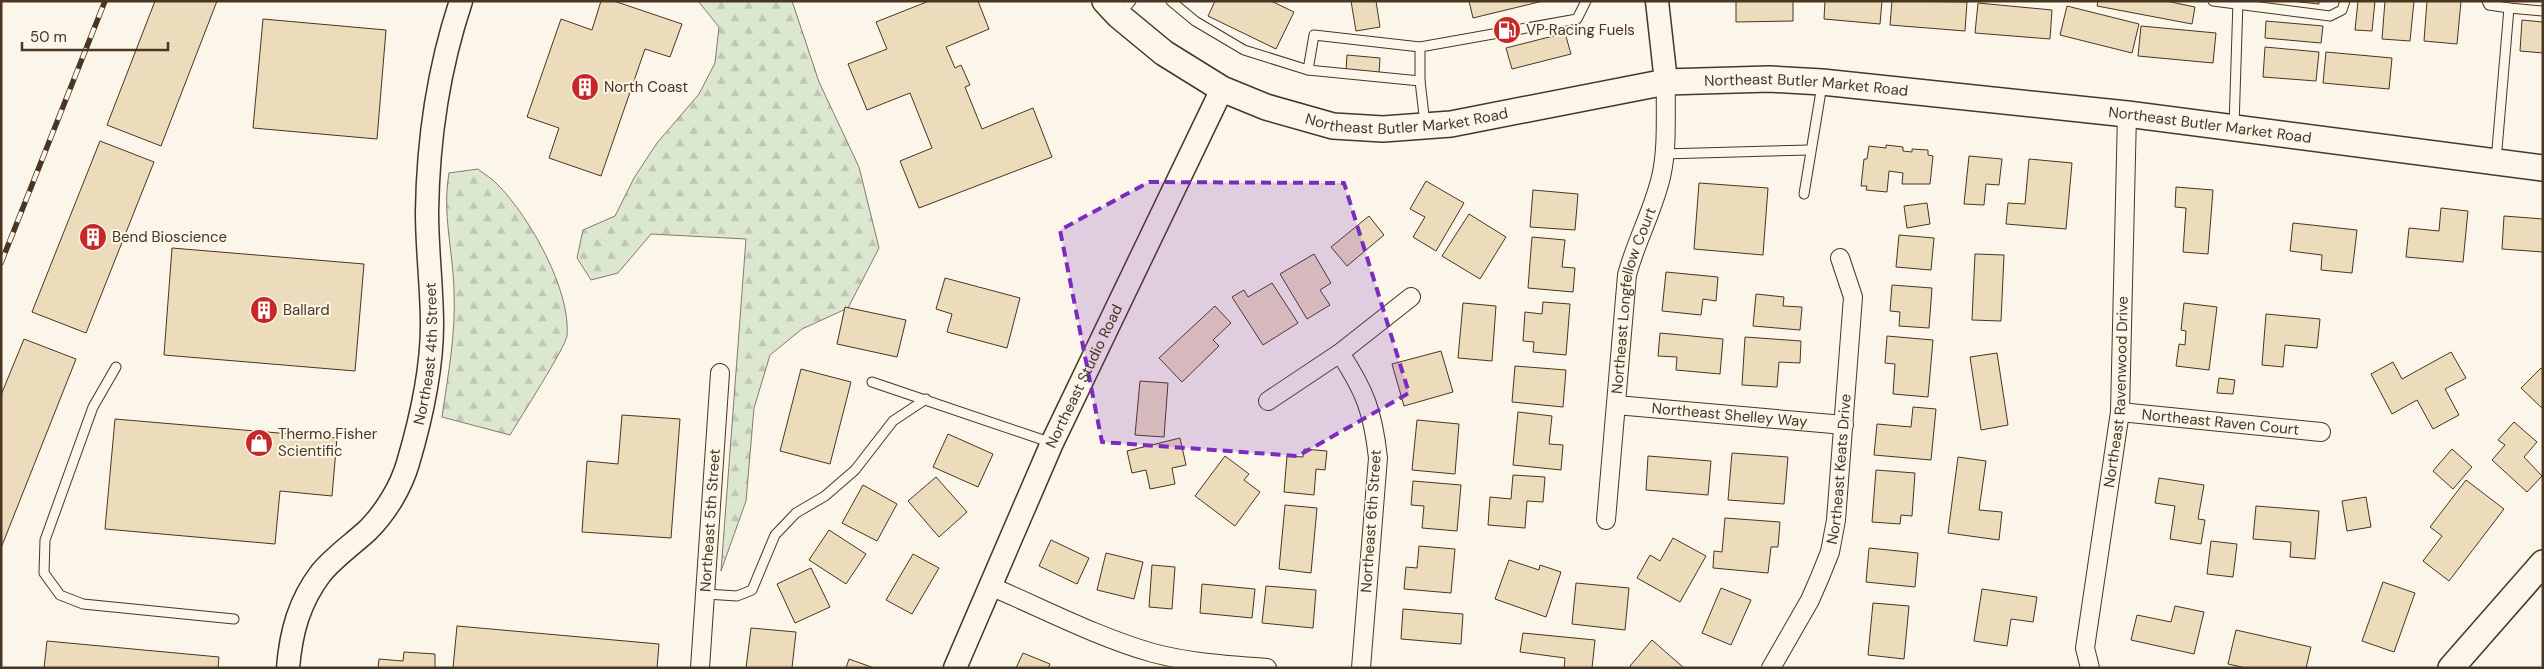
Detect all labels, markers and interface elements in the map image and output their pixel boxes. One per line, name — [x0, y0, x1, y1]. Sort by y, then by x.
fuel station icon: VP Racing Fuels — [1492, 15, 1522, 45]
scale bar — [22, 20, 169, 52]
place label: VP Racing Fuels — [1526, 20, 1635, 40]
text: 50 m — [30, 27, 67, 47]
street label: Northeast Butler Market Road — [1704, 69, 1909, 101]
building icon: North Coast — [570, 72, 600, 102]
place label: North Coast — [604, 77, 688, 97]
street label: Northeast Butler Market Road — [2107, 102, 2313, 148]
street label: Northeast Butler Market Road — [1303, 103, 1510, 139]
street label: Northeast Longfellow Court — [1607, 204, 1661, 395]
building icon: Bend Bioscience — [78, 222, 108, 252]
place label: Bend Bioscience — [112, 227, 227, 247]
street label: Northeast 4th Street — [409, 282, 442, 427]
building icon: Ballard — [249, 295, 279, 325]
street label: Northeast Ravenwood Drive — [2099, 296, 2133, 489]
place label: Ballard — [283, 300, 330, 320]
street label: Northeast Studio Road — [1041, 301, 1127, 452]
street label: Northeast Keats Drive — [1822, 393, 1856, 546]
street label: Northeast Shelley Way — [1651, 398, 1809, 432]
street label: Northeast Raven Court — [2141, 404, 2300, 440]
place label: Thermo Fisher Scientific — [278, 424, 378, 461]
shop icon: Thermo Fisher Scientific — [244, 428, 274, 458]
street label: Northeast 5th Street — [695, 448, 725, 593]
street label: Northeast 6th Street — [1356, 449, 1386, 593]

